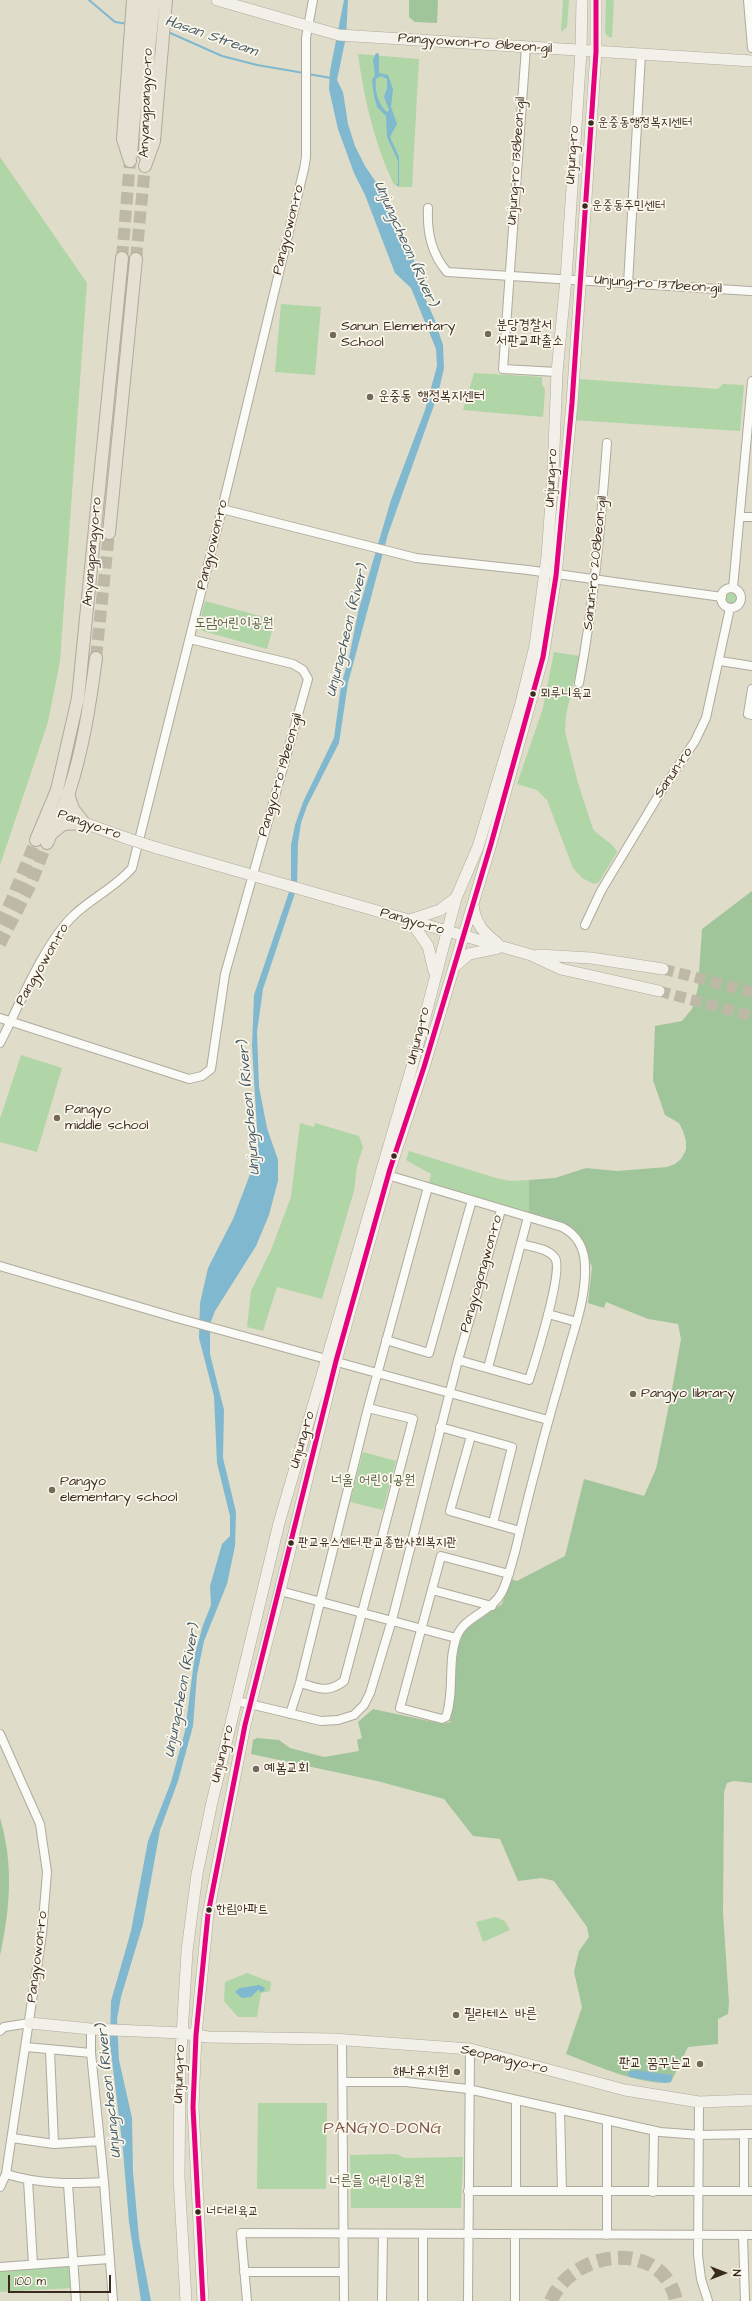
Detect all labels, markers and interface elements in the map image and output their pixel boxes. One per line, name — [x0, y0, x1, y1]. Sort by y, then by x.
water label: Hasan Stream — [162, 13, 260, 61]
street label: Pangyowon-ro 81beon-gil — [397, 30, 553, 58]
street label: Anyangpangyo-ro — [137, 48, 157, 158]
street label: Unjung-ro 138beon-gil — [504, 96, 530, 226]
place label: 운중동행정복지센터 — [598, 115, 692, 131]
marker: 운중동행정복지센터 — [586, 118, 596, 128]
street label: Unjung-ro — [563, 125, 583, 185]
water label: Unjungcheon (River) — [369, 179, 441, 309]
street label: Pangyowon-ro — [270, 183, 308, 277]
place label: 운중동주민센터 — [592, 198, 665, 214]
marker: 운중동주민센터 — [580, 201, 590, 211]
street label: Unjung-ro 137beon-gil — [594, 272, 722, 298]
place label: 분당경찰서 서판교파출소 — [496, 318, 564, 350]
place label: Sanun Elementary School — [341, 319, 456, 352]
marker: 분당경찰서 서판교파출소 — [483, 329, 493, 339]
marker: Sanun Elementary School — [328, 330, 338, 340]
place label: 운중동 행정복지센터 — [378, 389, 485, 405]
marker: 운중동 행정복지센터 — [365, 392, 375, 402]
street label: Unjung-ro — [542, 448, 562, 508]
street label: Sanun-ro 208beon-gil — [581, 495, 611, 631]
street label: Anyangpangyo-ro — [80, 497, 106, 607]
street label: Pangyowon-ro — [194, 498, 232, 592]
water label: Unjungcheon (River) — [323, 563, 373, 699]
park label: 도담어린이공원 — [195, 616, 273, 632]
place label: 뫼루니육교 — [540, 686, 592, 702]
marker: 뫼루니육교 — [528, 689, 538, 699]
street label: Pangyo-ro 19beon-gil — [255, 711, 307, 839]
street label: Sanun-ro — [651, 745, 697, 801]
street label: Pangyo-ro — [55, 806, 123, 844]
street label: Pangyo-ro — [378, 905, 446, 939]
street label: Pangyowon-ro — [13, 921, 73, 1009]
street label: Unjung-ro — [404, 1006, 434, 1066]
water label: Unjungcheon (River) — [235, 1040, 265, 1176]
place label: Pangyo middle school — [65, 1102, 149, 1134]
marker: Pangyo middle school — [52, 1113, 62, 1123]
unlabelled marker — [389, 1151, 399, 1161]
street label: Pangyogongwon-ro — [457, 1213, 507, 1335]
place label: Pangyo library — [641, 1386, 735, 1402]
marker: Pangyo library — [628, 1389, 638, 1399]
street label: Unjung-ro — [287, 1410, 319, 1470]
park label: 너울 어린이공원 — [331, 1473, 415, 1489]
place label: Pangyo elementary school — [60, 1474, 177, 1506]
marker: Pangyo elementary school — [47, 1485, 57, 1495]
place label: 판교유스센터.판교종합사회복지관 — [298, 1535, 457, 1551]
marker: 판교유스센터.판교종합사회복지관 — [286, 1538, 296, 1548]
water label: Unjungcheon (River) — [161, 1623, 205, 1759]
street label: Unjung-ro — [208, 1724, 238, 1784]
place label: 예봄교회 — [264, 1761, 309, 1777]
marker: 예봄교회 — [251, 1764, 261, 1774]
place label: 한림아파트 — [216, 1902, 268, 1918]
marker: 한림아파트 — [204, 1905, 214, 1915]
street label: Pangyowon-ro — [24, 1910, 52, 2004]
place label: 필라테스 바른 — [464, 2007, 537, 2023]
marker: 필라테스 바른 — [451, 2010, 461, 2020]
water label: Unjungcheon (River) — [94, 2023, 126, 2159]
street label: Seopangyo-ro — [459, 2042, 549, 2078]
street label: Unjung-ro — [171, 2044, 189, 2104]
place label: 판교 꿈꾸는교 — [619, 2056, 692, 2072]
marker: 판교 꿈꾸는교 — [695, 2059, 705, 2069]
place label: 해나유치원 — [393, 2064, 449, 2080]
marker: 해나유치원 — [452, 2067, 462, 2077]
district label: PANGYO-DONG — [324, 2120, 442, 2140]
park label: 너른들 어린이공원 — [329, 2174, 425, 2190]
place label: 너더리육교 — [206, 2204, 258, 2220]
marker: 너더리육교 — [193, 2207, 203, 2217]
north arrow — [704, 2253, 744, 2293]
scale bar — [10, 2267, 113, 2293]
text: N — [729, 2270, 744, 2276]
text: 100 m — [15, 2273, 46, 2290]

